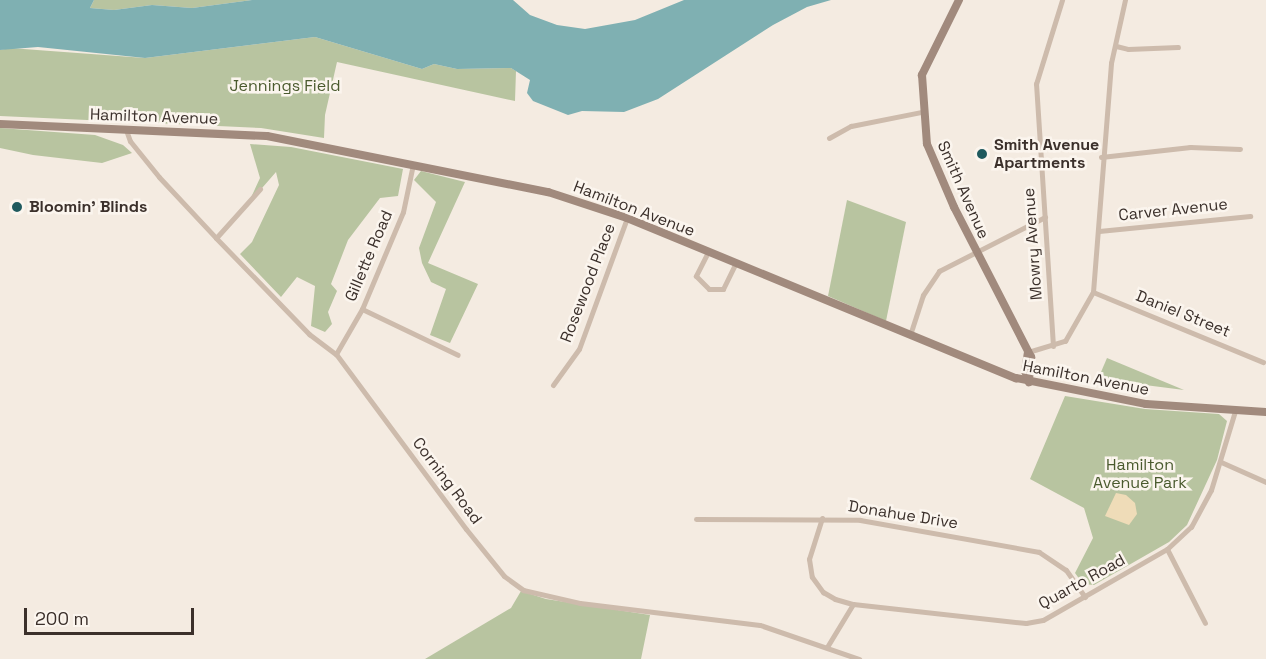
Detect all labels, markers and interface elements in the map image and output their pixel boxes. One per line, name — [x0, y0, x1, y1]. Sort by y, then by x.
park label: Jennings Field — [230, 76, 340, 96]
street label: Hamilton Avenue — [89, 105, 219, 129]
place label: Smith Avenue Apartments — [994, 135, 1099, 173]
street label: Smith Avenue — [933, 138, 993, 242]
marker: Smith Avenue Apartments — [975, 147, 989, 161]
street label: Hamilton Avenue — [570, 177, 698, 241]
street label: Mowry Avenue — [1019, 187, 1047, 301]
street label: Carver Avenue — [1117, 195, 1229, 225]
place label: Bloomin' Blinds — [29, 197, 147, 217]
marker: Bloomin' Blinds — [10, 200, 24, 214]
street label: Gillette Road — [341, 208, 397, 304]
street label: Rosewood Place — [556, 221, 620, 345]
street label: Daniel Street — [1133, 286, 1233, 342]
street label: Hamilton Avenue — [1021, 356, 1151, 400]
street label: Corning Road — [408, 434, 486, 528]
park label: Hamilton Avenue Park — [1093, 455, 1187, 493]
street label: Donahue Drive — [847, 497, 959, 533]
street label: Quarto Road — [1035, 550, 1129, 614]
scale bar — [27, 596, 196, 634]
text: 200 m — [35, 607, 89, 630]

